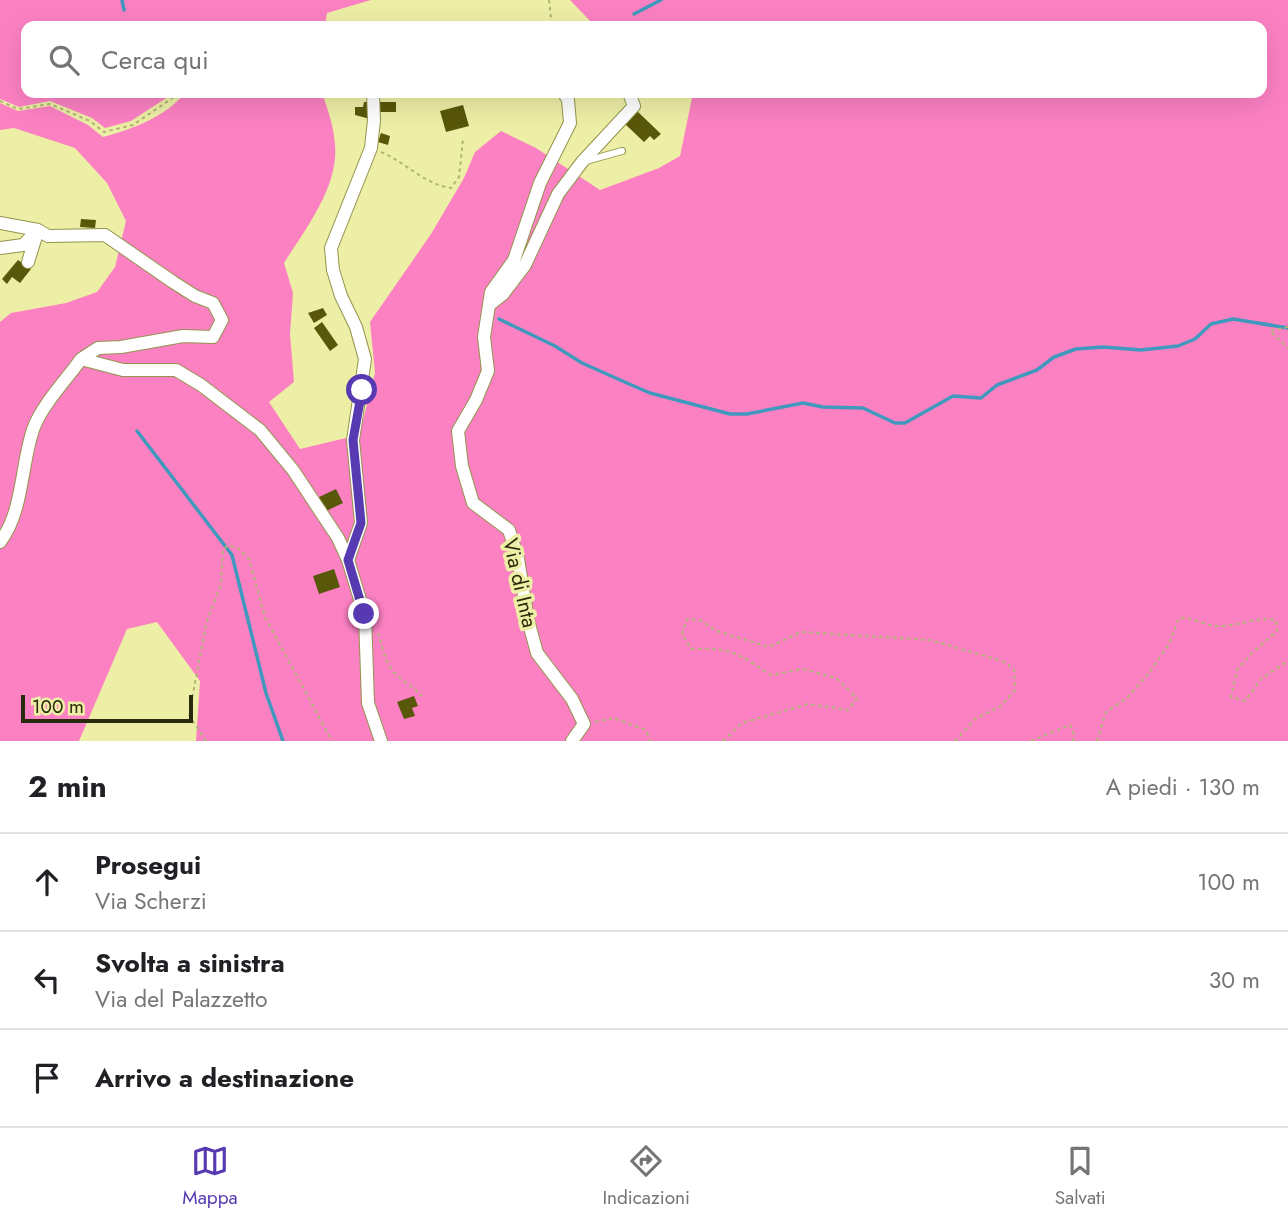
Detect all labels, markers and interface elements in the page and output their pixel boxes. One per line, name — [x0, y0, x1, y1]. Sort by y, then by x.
search box — [21, 21, 1267, 98]
icon: search — [45, 41, 83, 79]
text: Cerca qui — [101, 41, 209, 79]
route start — [346, 374, 377, 405]
street label: Via di Inta — [495, 535, 545, 631]
route end — [348, 598, 379, 629]
scale bar — [21, 692, 192, 724]
text: 100 m — [32, 693, 84, 720]
text: 2 min — [28, 765, 107, 808]
text: A piedi · 130 m — [1106, 770, 1260, 804]
text: Prosegui — [95, 846, 201, 884]
icon: ahead — [28, 863, 66, 901]
text: 100 m — [1197, 865, 1260, 899]
text: Via Scherzi — [95, 884, 207, 918]
text: Svolta a sinistra — [95, 944, 285, 982]
icon: left — [28, 961, 66, 999]
text: 30 m — [1209, 963, 1260, 997]
text: Via del Palazzetto — [95, 982, 268, 1016]
icon: arrive — [28, 1059, 66, 1097]
text: Arrivo a destinazione — [95, 1059, 354, 1097]
tab: Mappa — [182, 1142, 238, 1211]
tab: Indicazioni — [602, 1142, 690, 1211]
tab: Salvati — [1055, 1142, 1106, 1211]

